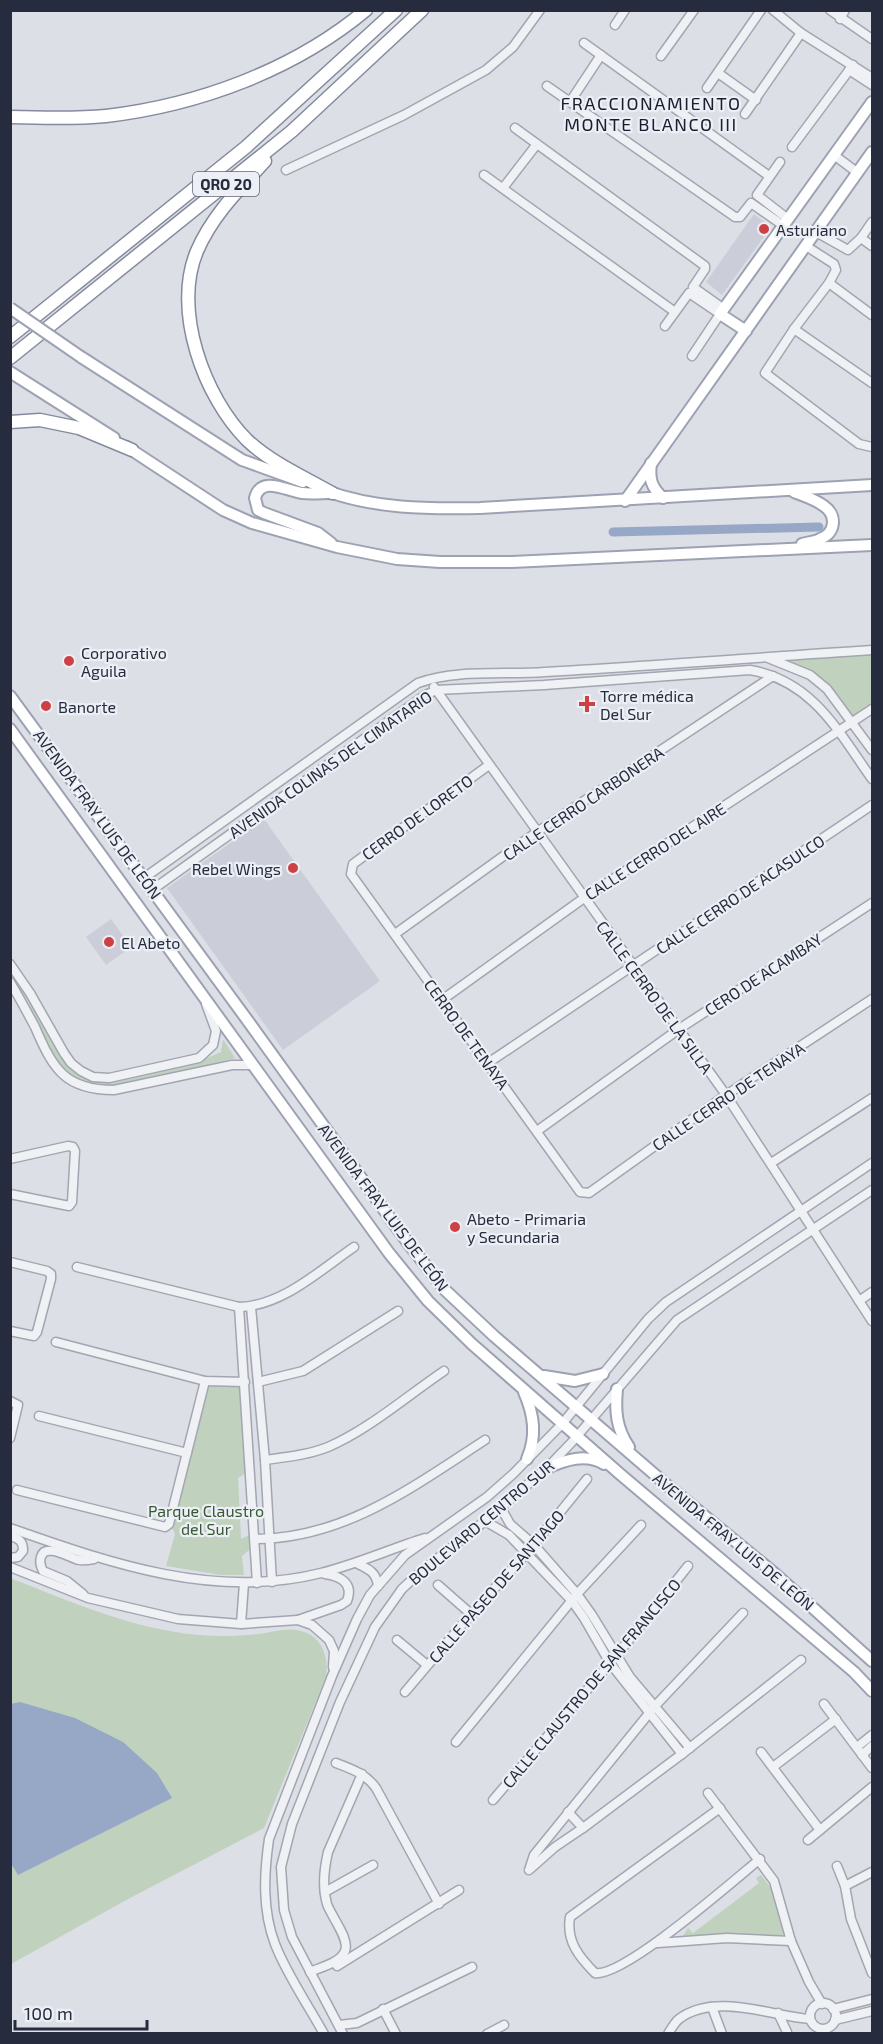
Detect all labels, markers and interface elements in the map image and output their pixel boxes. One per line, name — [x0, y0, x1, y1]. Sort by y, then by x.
district label: FRACCIONAMIENTO MONTE BLANCO III — [561, 92, 741, 135]
road number: QRO 20 — [193, 172, 259, 196]
place label: Asturiano — [776, 220, 847, 239]
marker: Asturiano — [757, 222, 771, 236]
place label: Corporativo Aguila — [81, 643, 167, 680]
marker: Corporativo Aguila — [62, 654, 76, 668]
street label: AVENIDA COLINAS DEL CIMATARIO — [225, 686, 435, 842]
place label: Torre médica Del Sur — [600, 686, 694, 723]
marker: Torre médica Del Sur — [578, 695, 596, 713]
place label: Banorte — [58, 697, 116, 716]
marker: Banorte — [39, 699, 53, 713]
street label: AVENIDA FRAY LUIS DE LEÓN — [30, 726, 166, 902]
street label: CALLE CERRO CARBONERA — [499, 742, 667, 864]
street label: CERRO DE LORETO — [358, 770, 476, 864]
street label: CALLE CERRO DEL AIRE — [581, 798, 729, 904]
street label: CALLE CERRO DE ACASULCO — [652, 830, 828, 958]
place label: Rebel Wings — [192, 859, 281, 878]
marker: Rebel Wings — [286, 861, 300, 875]
street label: CALLE CERRO DE LA SILLA — [593, 917, 717, 1077]
street label: CERO DE ACAMBAY — [701, 929, 825, 1019]
place label: El Abeto — [121, 933, 180, 952]
marker: El Abeto — [102, 935, 116, 949]
street label: CERRO DE TENAYA — [421, 975, 513, 1093]
street label: CALLE CERRO DE TENAYA — [648, 1038, 808, 1154]
street label: AVENIDA FRAY LUIS DE LEÓN — [315, 1120, 453, 1294]
place label: Abeto - Primaria y Secundaria — [467, 1209, 586, 1246]
marker: Abeto - Primaria y Secundaria — [448, 1220, 462, 1234]
street label: BOULEVARD CENTRO SUR — [404, 1456, 558, 1588]
street label: AVENIDA FRAY LUIS DE LEÓN — [649, 1468, 819, 1614]
park label: Parque Claustro del Sur — [148, 1501, 264, 1538]
street label: CALLE PASEO DE SANTIAGO — [424, 1506, 568, 1666]
street label: CALLE CLAUSTRO DE SAN FRANCISCO — [498, 1575, 684, 1791]
scale bar — [15, 1993, 147, 2031]
text: 100 m — [24, 2002, 73, 2024]

